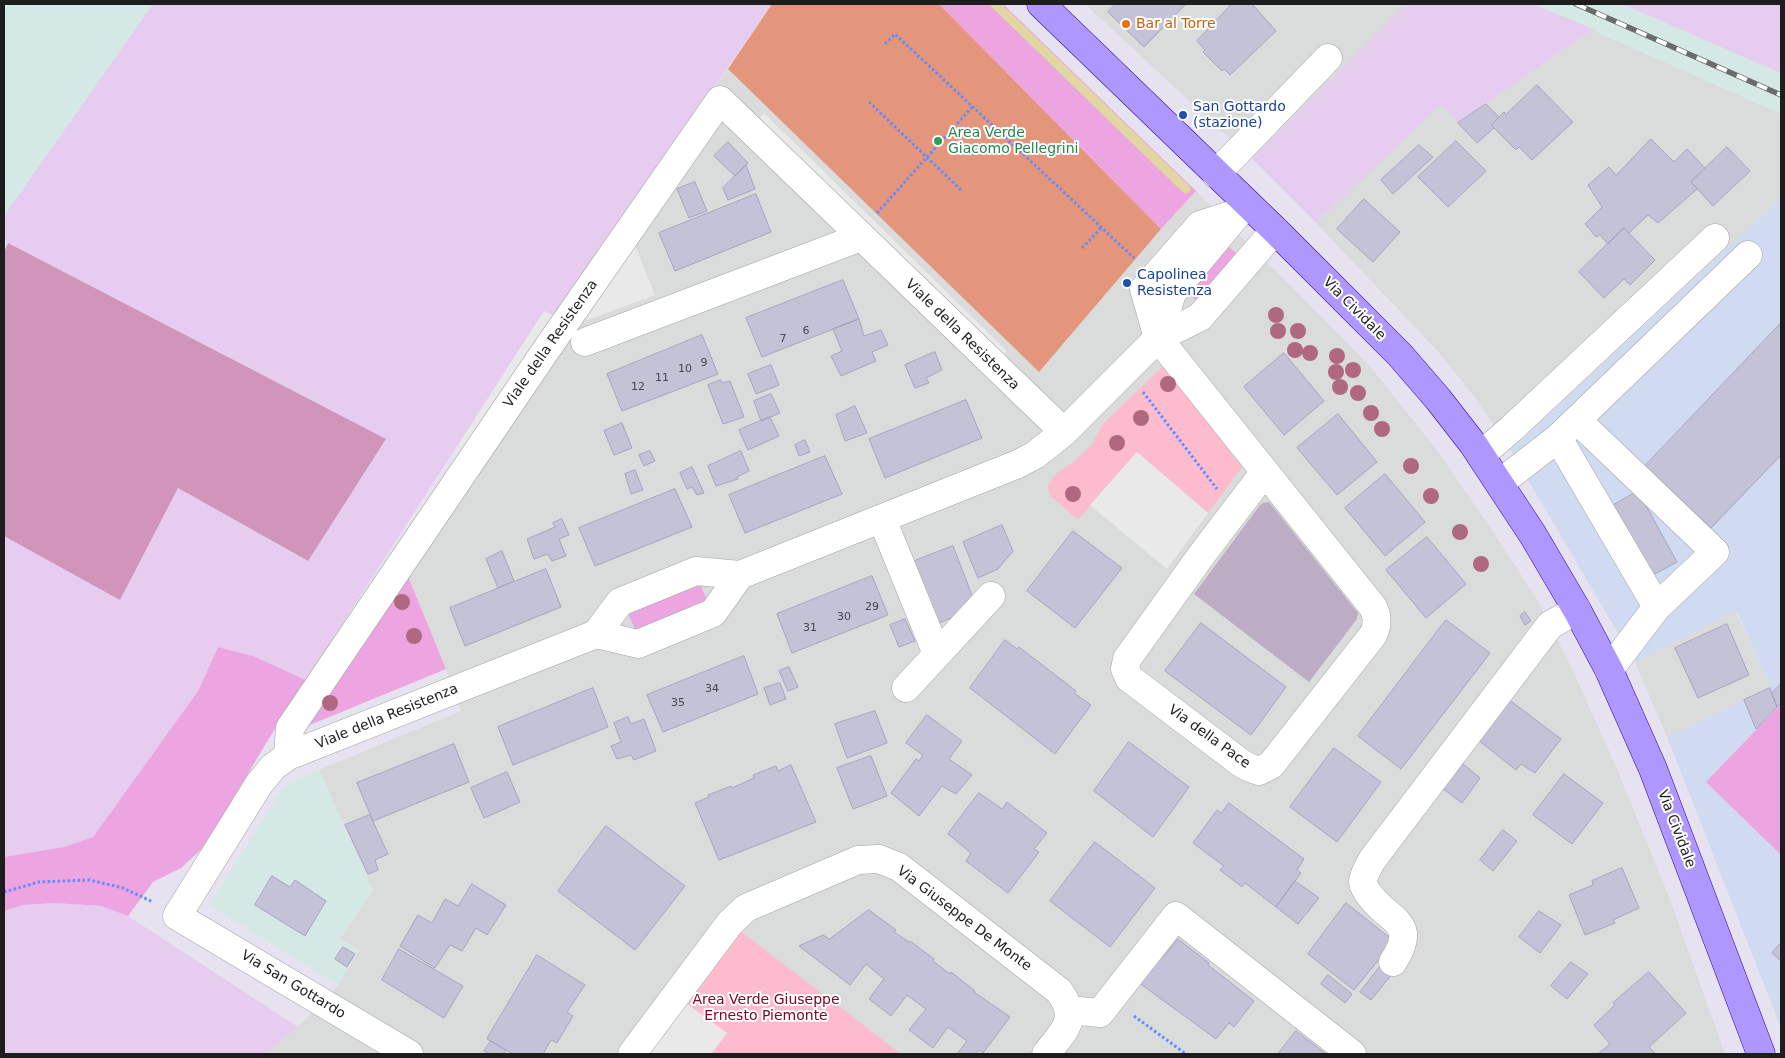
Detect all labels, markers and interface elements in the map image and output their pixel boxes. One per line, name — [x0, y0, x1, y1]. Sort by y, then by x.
place label: Bar al Torre — [1136, 16, 1216, 32]
marker: Bar al Torre — [1120, 18, 1132, 30]
place label: San Gottardo (stazione) — [1193, 99, 1286, 132]
marker: San Gottardo (stazione) — [1177, 109, 1189, 121]
place label: Area Verde Giacomo Pellegrini — [948, 125, 1078, 158]
marker: Area Verde Giacomo Pellegrini — [932, 135, 944, 147]
place label: Capolinea Resistenza — [1137, 267, 1212, 300]
street label: Via Cividale — [1319, 274, 1389, 344]
street label: Viale della Resistenza — [901, 276, 1023, 394]
street label: Viale della Resistenza — [501, 277, 601, 411]
marker: Capolinea Resistenza — [1121, 277, 1133, 289]
house number: 6 — [803, 324, 809, 338]
house number: 7 — [780, 332, 786, 346]
house number: 9 — [701, 356, 707, 370]
house number: 10 — [678, 362, 692, 376]
house number: 11 — [655, 371, 669, 385]
house number: 12 — [631, 380, 645, 394]
house number: 29 — [865, 600, 879, 614]
house number: 30 — [837, 610, 851, 624]
house number: 31 — [803, 621, 817, 635]
street label: Viale della Resistenza — [313, 681, 461, 753]
house number: 34 — [705, 682, 719, 696]
house number: 35 — [671, 696, 685, 710]
street label: Via della Pace — [1165, 702, 1253, 772]
street label: Via Cividale — [1653, 788, 1699, 870]
street label: Via Giuseppe De Monte — [893, 863, 1035, 975]
street label: Via San Gottardo — [238, 947, 348, 1023]
park label: Area Verde Giuseppe Ernesto Piemonte — [692, 992, 840, 1024]

